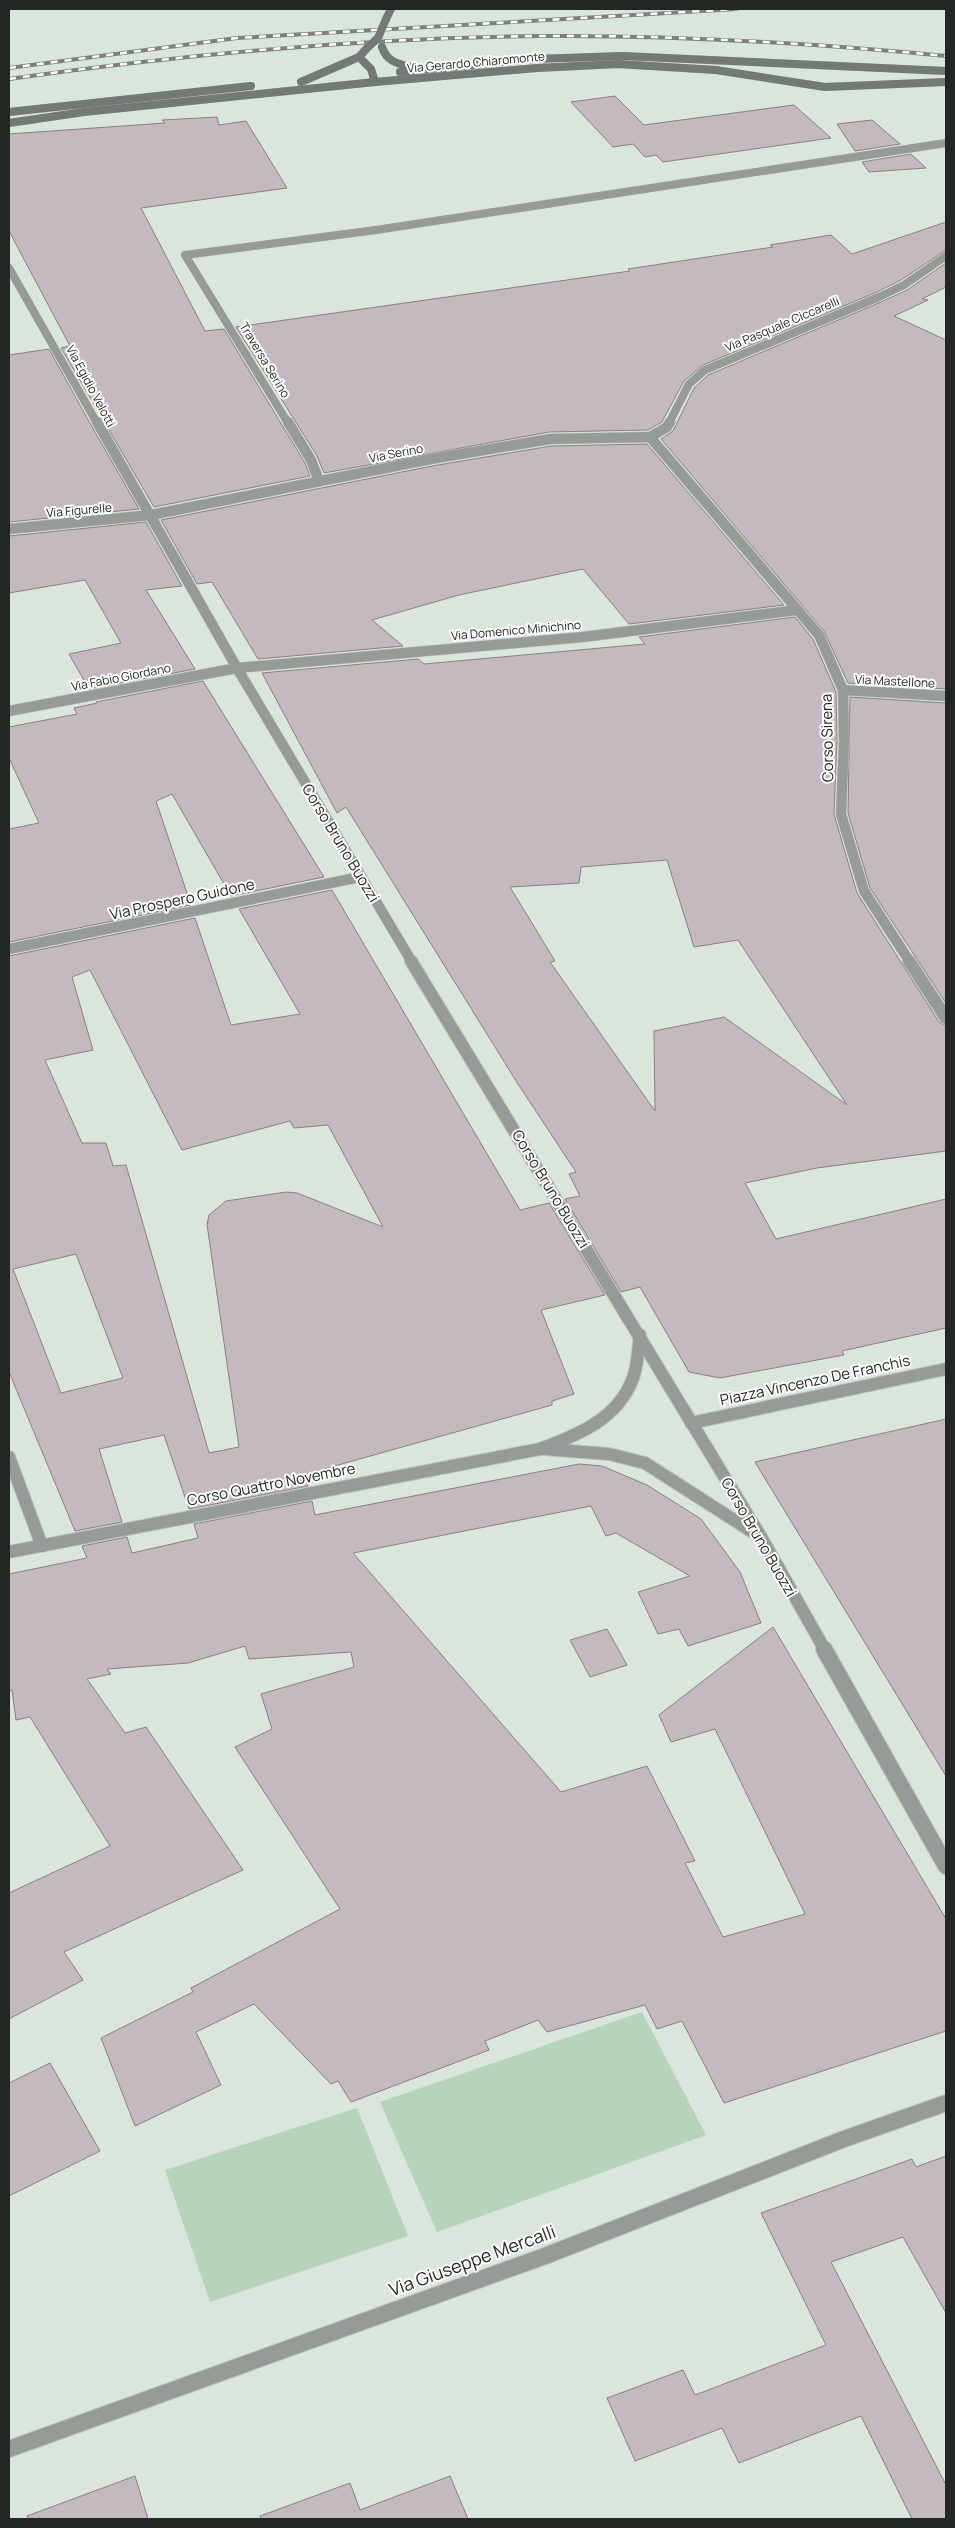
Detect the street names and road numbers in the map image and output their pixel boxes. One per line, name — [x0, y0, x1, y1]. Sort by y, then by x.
street label: Via Gerardo Chiaromonte — [406, 48, 546, 76]
street label: Via Pasquale Ciccarelli — [722, 292, 842, 356]
street label: Traversa Serino — [236, 319, 294, 401]
street label: Via Egidio Velotti — [62, 342, 120, 430]
street label: Via Serino — [368, 439, 424, 467]
street label: Via Figurelle — [45, 499, 113, 521]
street label: Via Domenico Minichino — [450, 616, 582, 644]
street label: Via Fabio Giordano — [70, 659, 172, 695]
street label: Via Mastellone — [854, 670, 936, 692]
street label: Corso Sirena — [816, 694, 838, 782]
street label: Corso Bruno Buozzi — [297, 780, 385, 906]
street label: Via Prospero Guidone — [108, 873, 257, 925]
street label: Corso Bruno Buozzi — [507, 1126, 595, 1252]
street label: Piazza Vincenzo De Franchis — [718, 1350, 912, 1410]
street label: Corso Quattro Novembre — [185, 1457, 357, 1511]
street label: Corso Bruno Buozzi — [716, 1473, 802, 1601]
street label: Via Giuseppe Mercalli — [385, 2219, 559, 2301]

